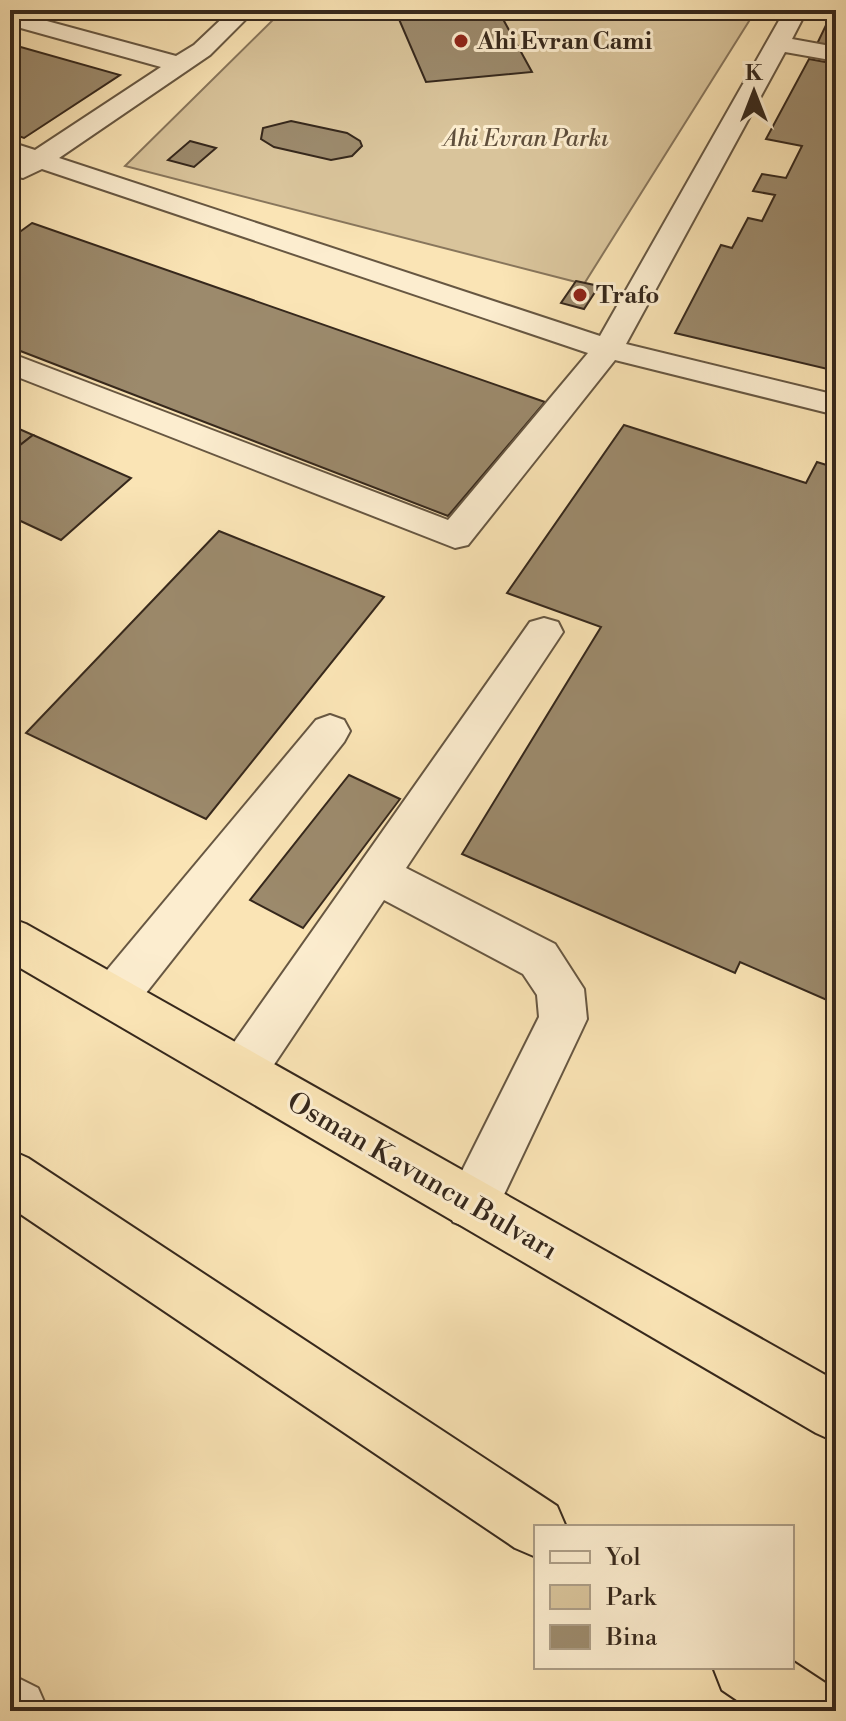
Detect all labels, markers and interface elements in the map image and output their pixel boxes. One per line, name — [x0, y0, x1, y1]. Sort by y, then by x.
place label: Ahi Evran Cami — [476, 27, 652, 57]
marker: Ahi Evran Cami — [452, 32, 470, 50]
north arrow — [714, 52, 794, 132]
text: K — [745, 60, 764, 87]
park label: Ahi Evran Parkı — [440, 124, 609, 154]
place label: Trafo — [596, 281, 659, 311]
marker: Trafo — [571, 286, 589, 304]
street label: Osman Kavuncu Bulvarı — [281, 1084, 564, 1268]
legend — [534, 1525, 794, 1669]
text: Yol — [604, 1543, 641, 1573]
text: Park — [606, 1583, 657, 1613]
text: Bina — [605, 1623, 658, 1653]

